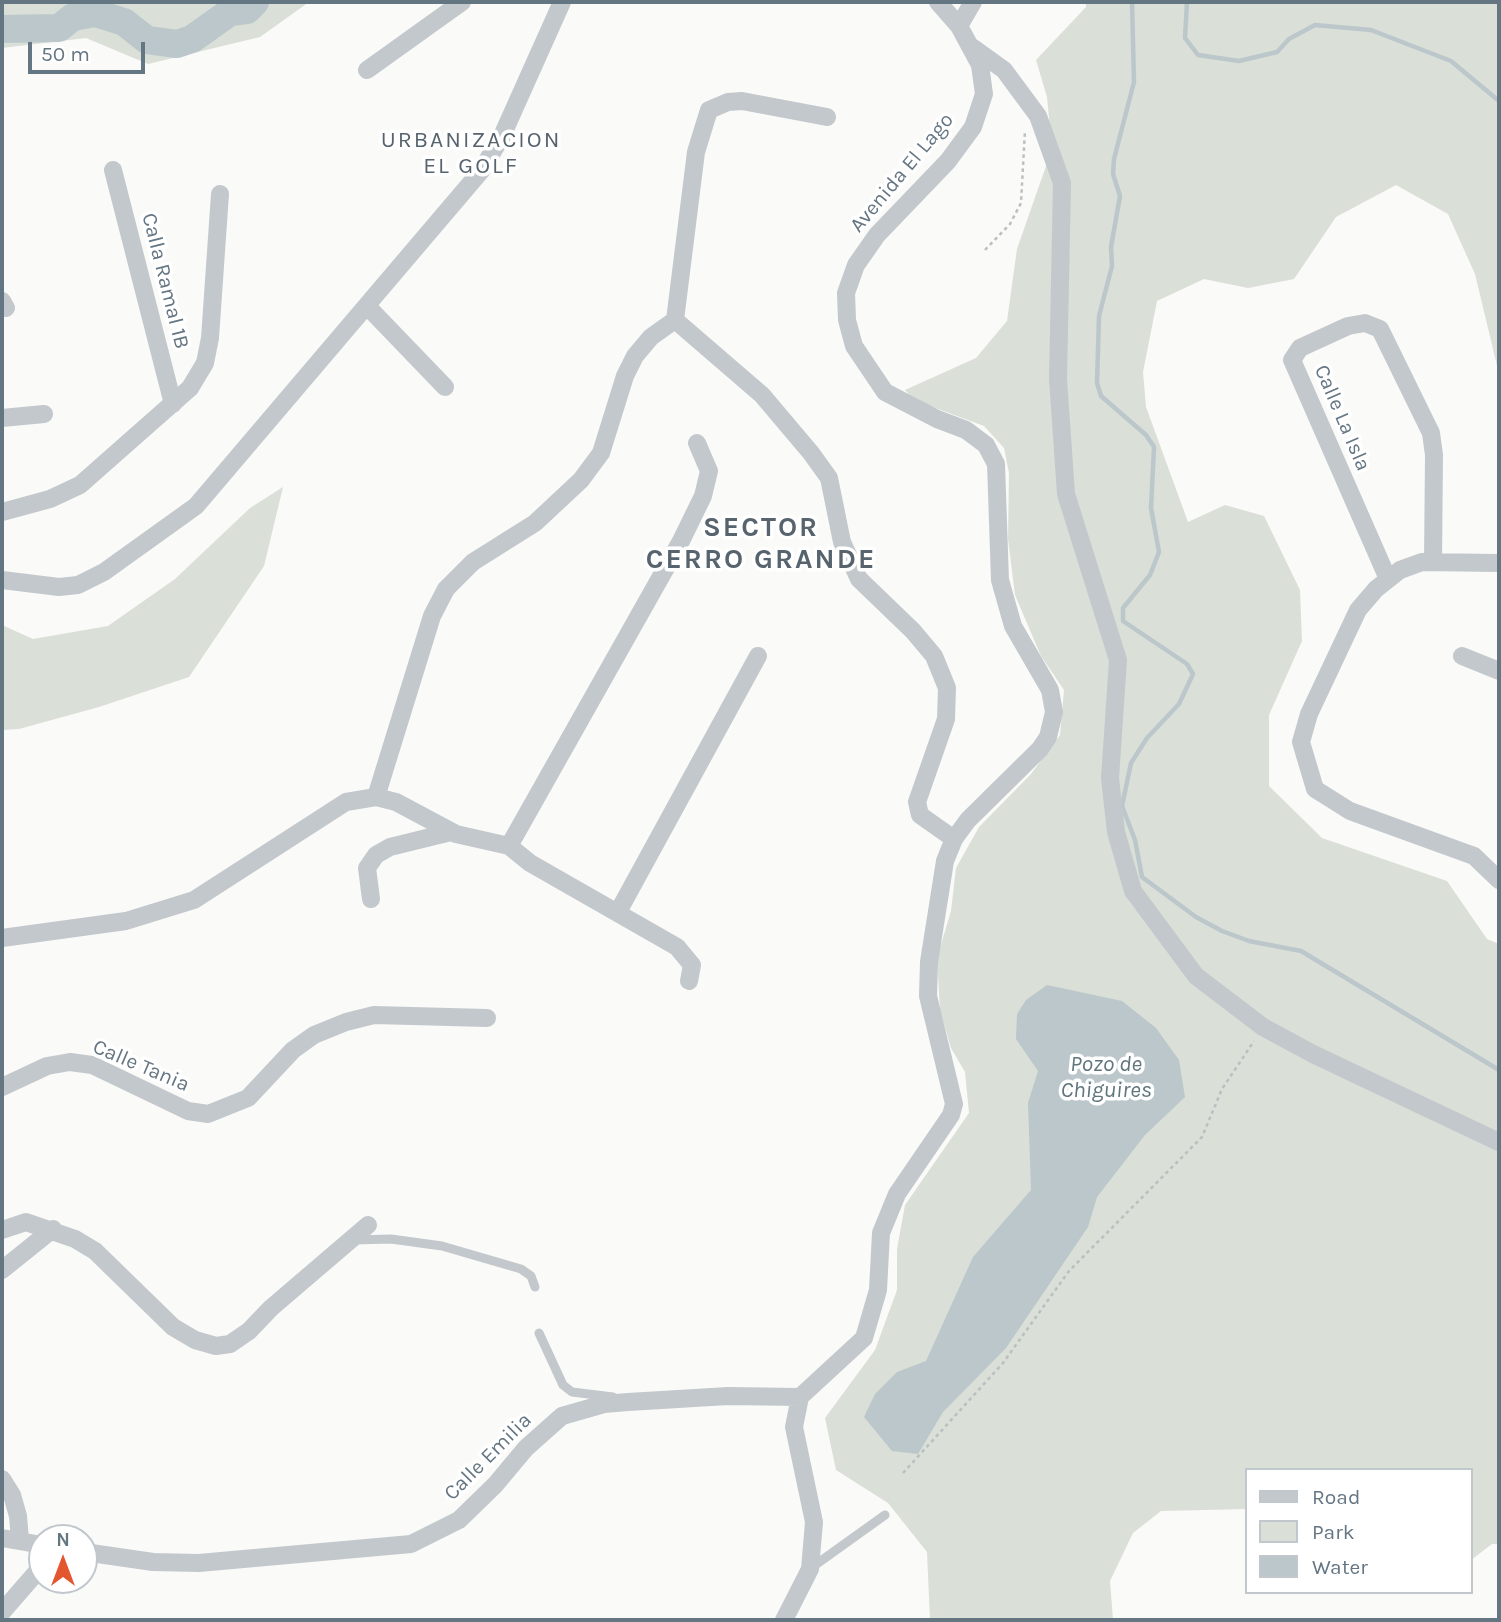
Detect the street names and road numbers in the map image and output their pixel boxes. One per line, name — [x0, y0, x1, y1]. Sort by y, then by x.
street label: Avenida El Lago — [845, 108, 959, 238]
street label: Calla Ramal 1B — [136, 210, 194, 352]
street label: Calle La Isla — [1308, 361, 1376, 475]
street label: Calle Tania — [89, 1034, 193, 1098]
street label: Calle Emilia — [439, 1408, 537, 1506]

